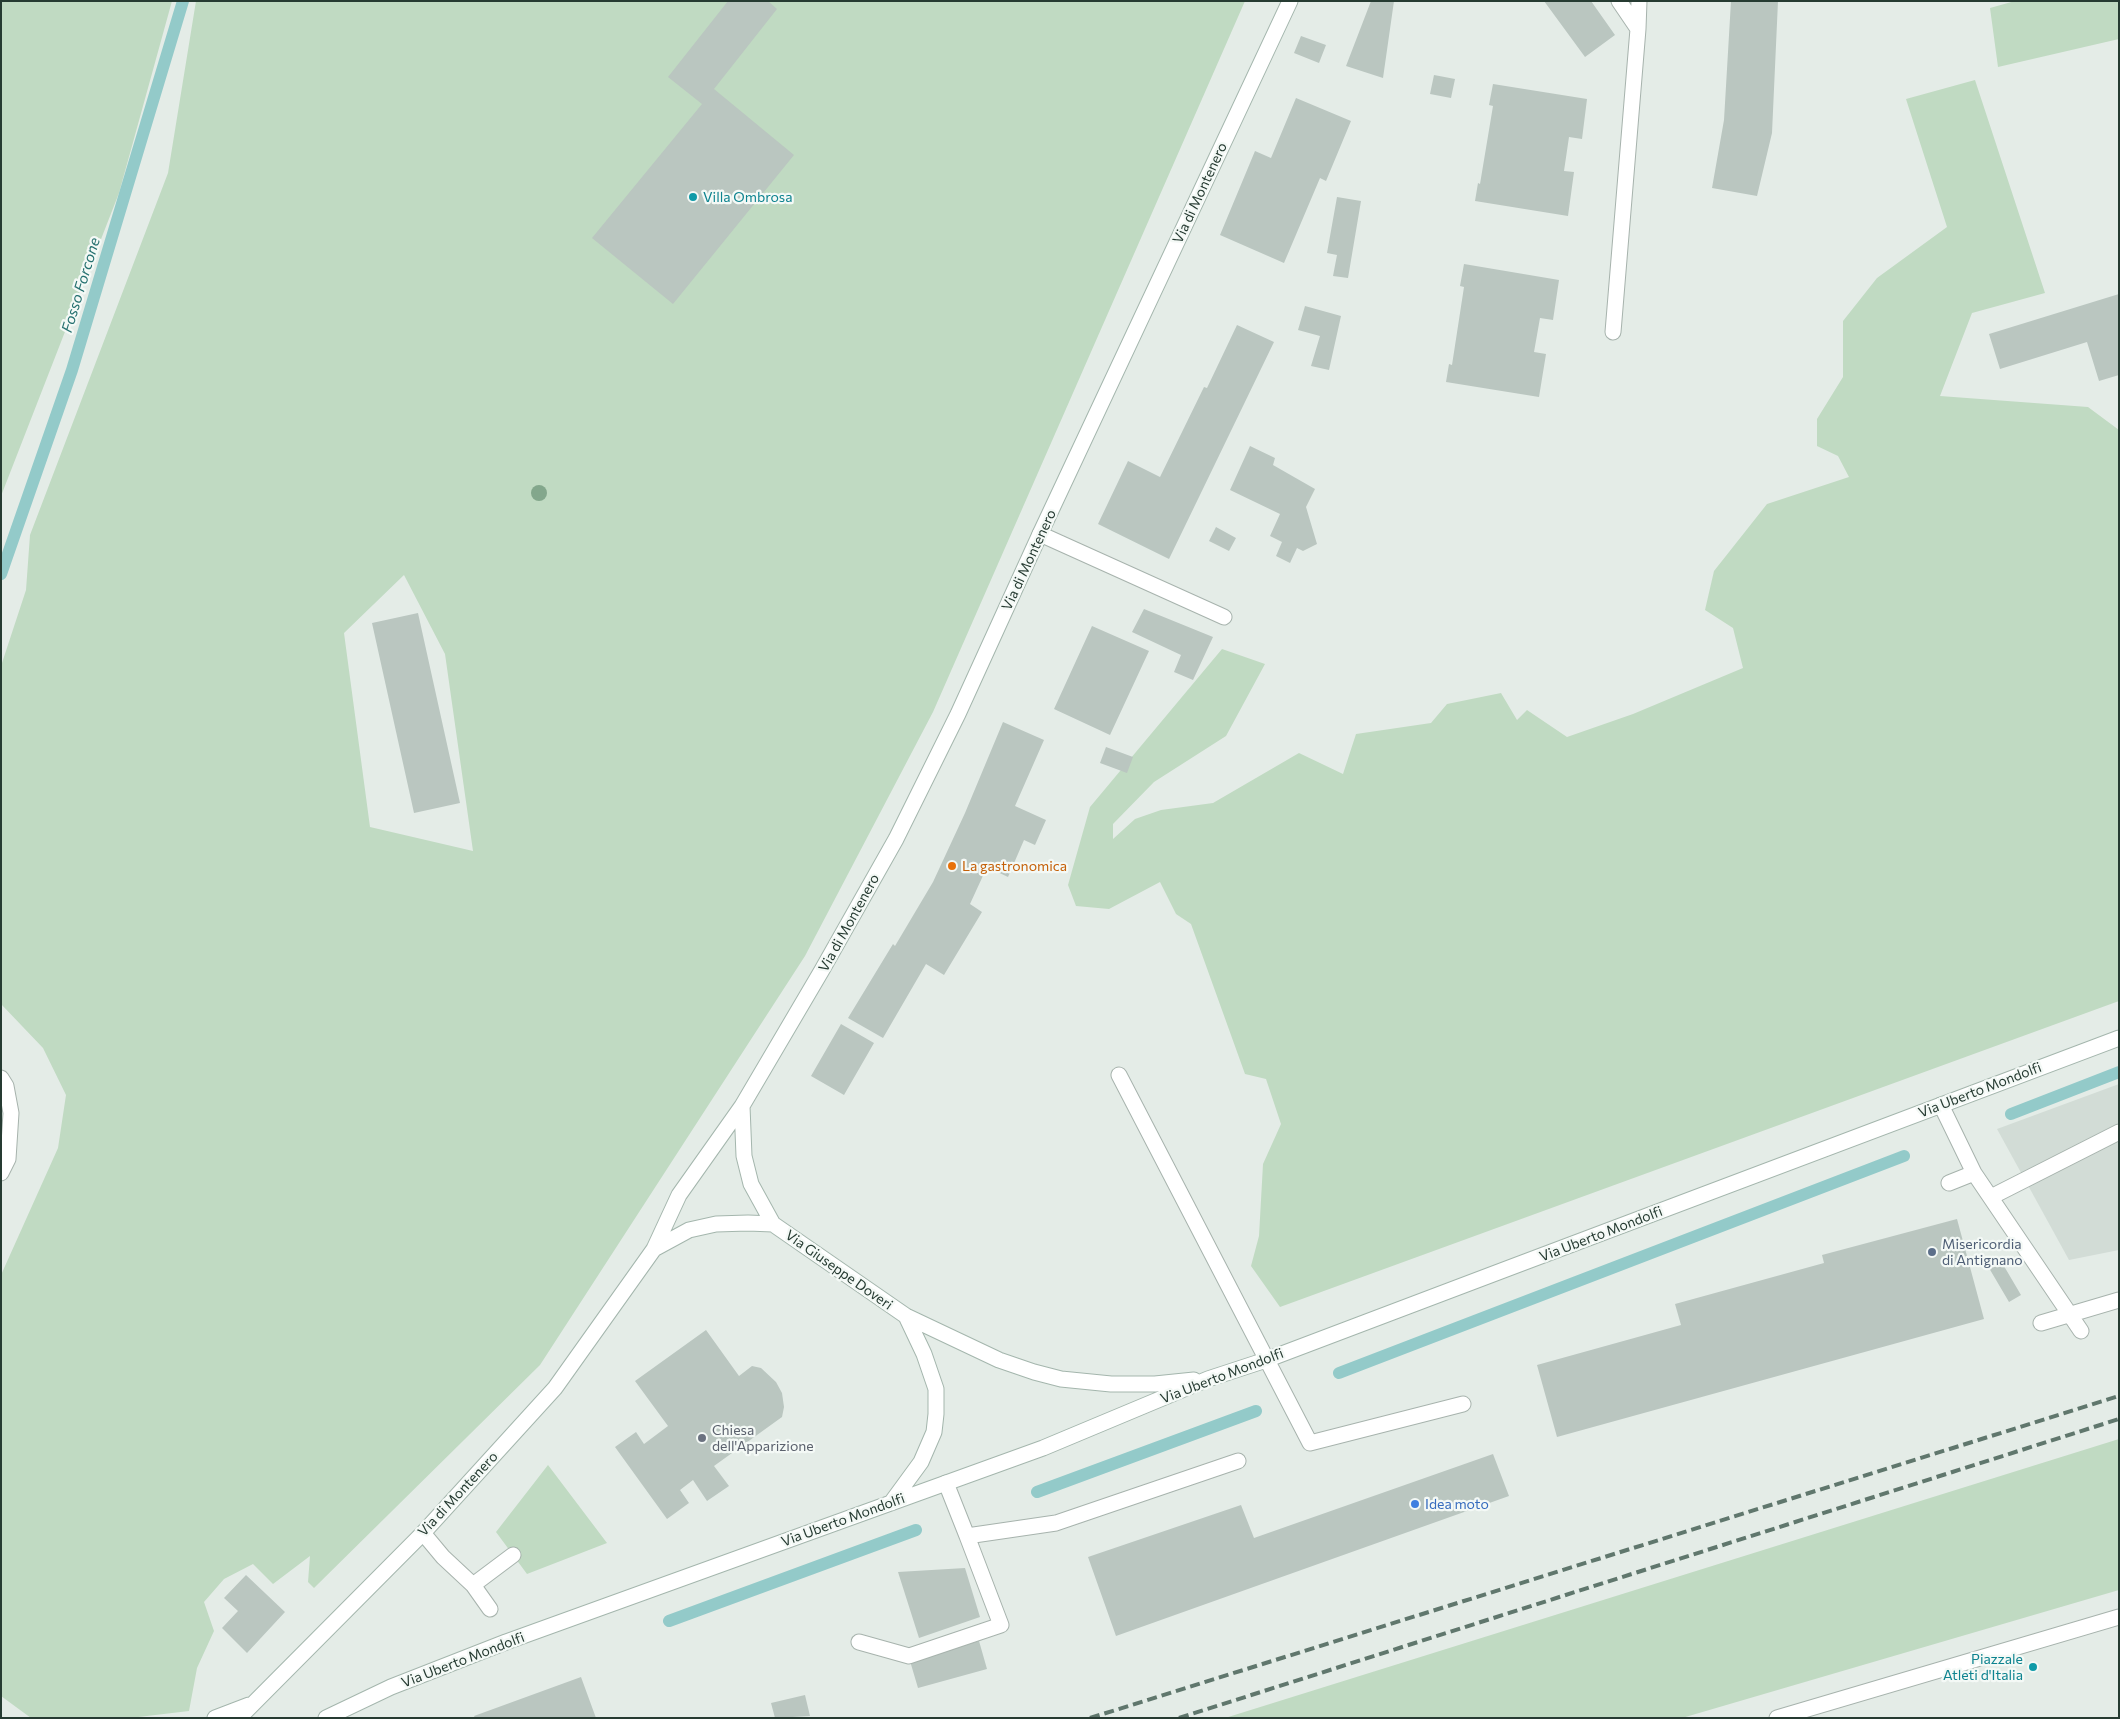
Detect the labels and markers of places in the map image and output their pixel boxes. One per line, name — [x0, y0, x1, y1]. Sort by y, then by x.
place label: Villa Ombrosa — [703, 189, 793, 205]
marker: Villa Ombrosa — [687, 191, 699, 203]
place label: La gastronomica — [962, 858, 1067, 874]
marker: La gastronomica — [946, 860, 958, 872]
place label: Misericordia di Antignano — [1942, 1236, 2023, 1268]
marker: Misericordia di Antignano — [1926, 1246, 1938, 1258]
place label: Chiesa dell'Apparizione — [712, 1422, 814, 1454]
marker: Chiesa dell'Apparizione — [696, 1432, 708, 1444]
place label: Idea moto — [1425, 1496, 1489, 1512]
marker: Idea moto — [1409, 1498, 1421, 1510]
place label: Piazzale Atleti d'Italia — [1943, 1651, 2023, 1684]
marker: Piazzale Atleti d'Italia — [2027, 1661, 2039, 1673]

